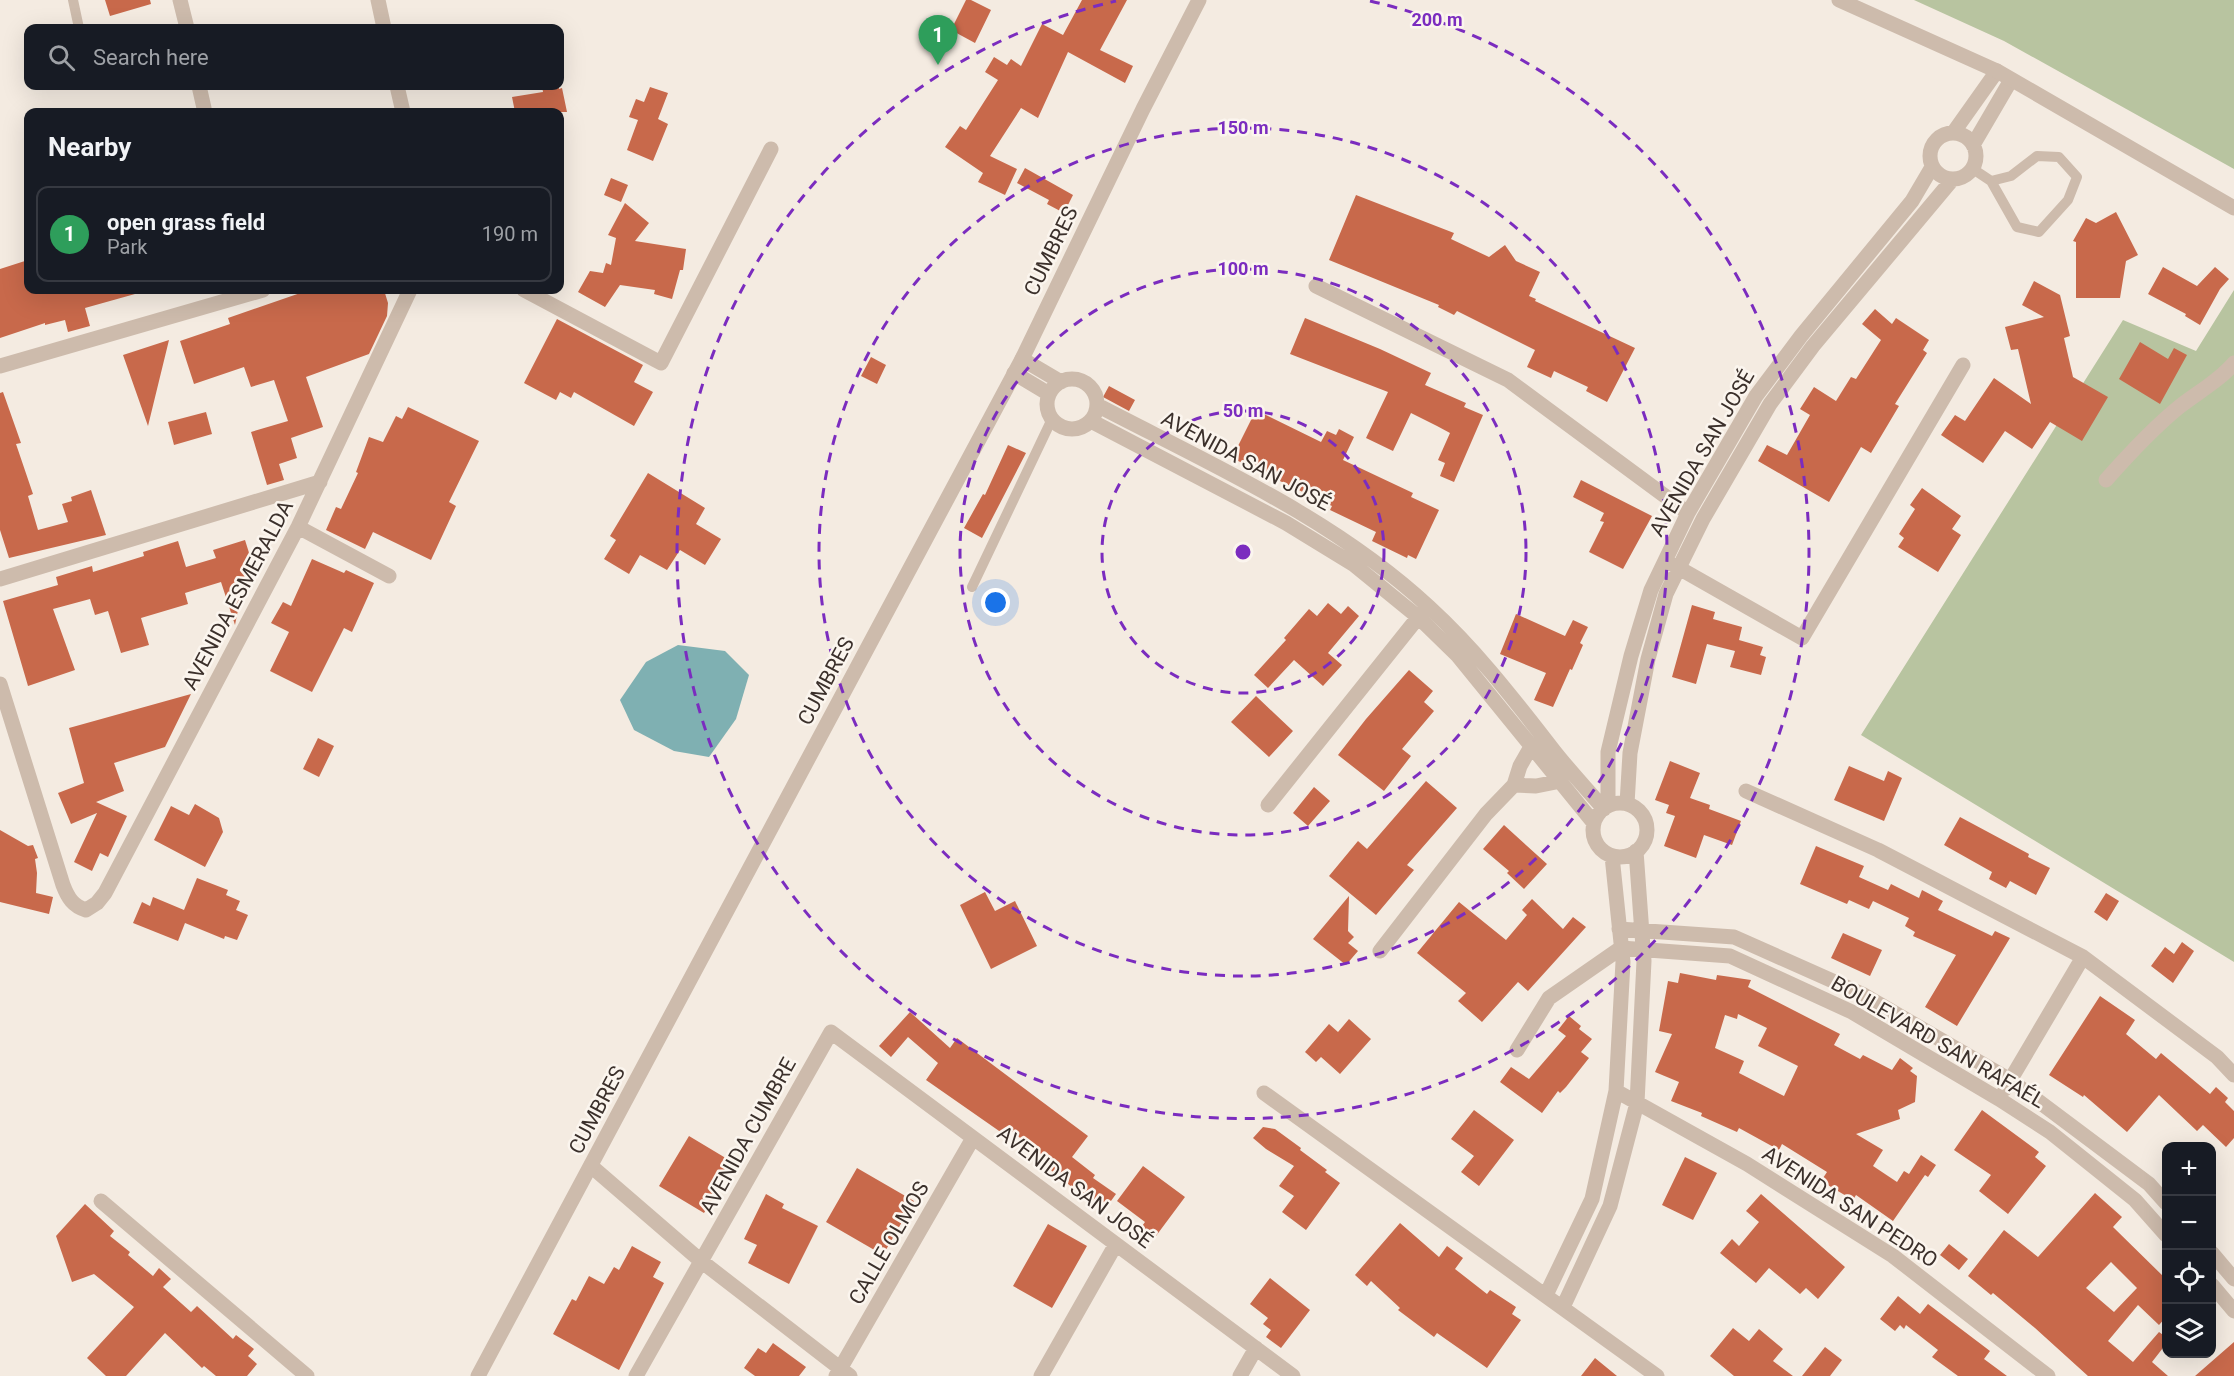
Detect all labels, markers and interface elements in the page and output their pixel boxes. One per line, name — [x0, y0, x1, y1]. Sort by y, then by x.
text: 200 m — [1411, 9, 1463, 30]
pin: 1 — [918, 16, 958, 65]
search box — [24, 24, 564, 90]
icon: search — [45, 41, 78, 74]
text: Search here — [93, 45, 209, 70]
text: 150 m — [1217, 117, 1269, 138]
text: Nearby — [48, 132, 131, 162]
street label: CUMBRES — [1019, 203, 1083, 299]
text: open grass field — [107, 210, 265, 235]
text: 1 — [64, 222, 75, 246]
text: 190 m — [482, 222, 538, 246]
text: Park — [107, 235, 147, 259]
text: 100 m — [1217, 258, 1269, 279]
street label: AVENIDA SAN JOSÉ — [1645, 366, 1759, 540]
text: 50 m — [1223, 400, 1263, 421]
street label: AVENIDA SAN JOSÉ — [1157, 406, 1335, 516]
street label: AVENIDA ESMERALDA — [178, 496, 298, 694]
centre of rings — [1233, 542, 1253, 562]
your location — [981, 588, 1010, 617]
street label: CUMBRES — [793, 633, 859, 729]
street label: BOULEVARD SAN RAFAÉL — [1827, 971, 2049, 1113]
street label: AVENIDA CUMBRE — [695, 1054, 801, 1218]
street label: CUMBRES — [564, 1062, 630, 1158]
street label: AVENIDA SAN JOSÉ — [993, 1121, 1157, 1253]
street label: AVENIDA SAN PEDRO — [1758, 1141, 1942, 1273]
map controls — [2162, 1142, 2216, 1358]
button: + — [2162, 1142, 2216, 1196]
street label: CALLE OLMOS — [844, 1177, 934, 1309]
button: − — [2162, 1196, 2216, 1250]
button: locate — [2162, 1250, 2216, 1304]
button: layers — [2162, 1304, 2216, 1358]

